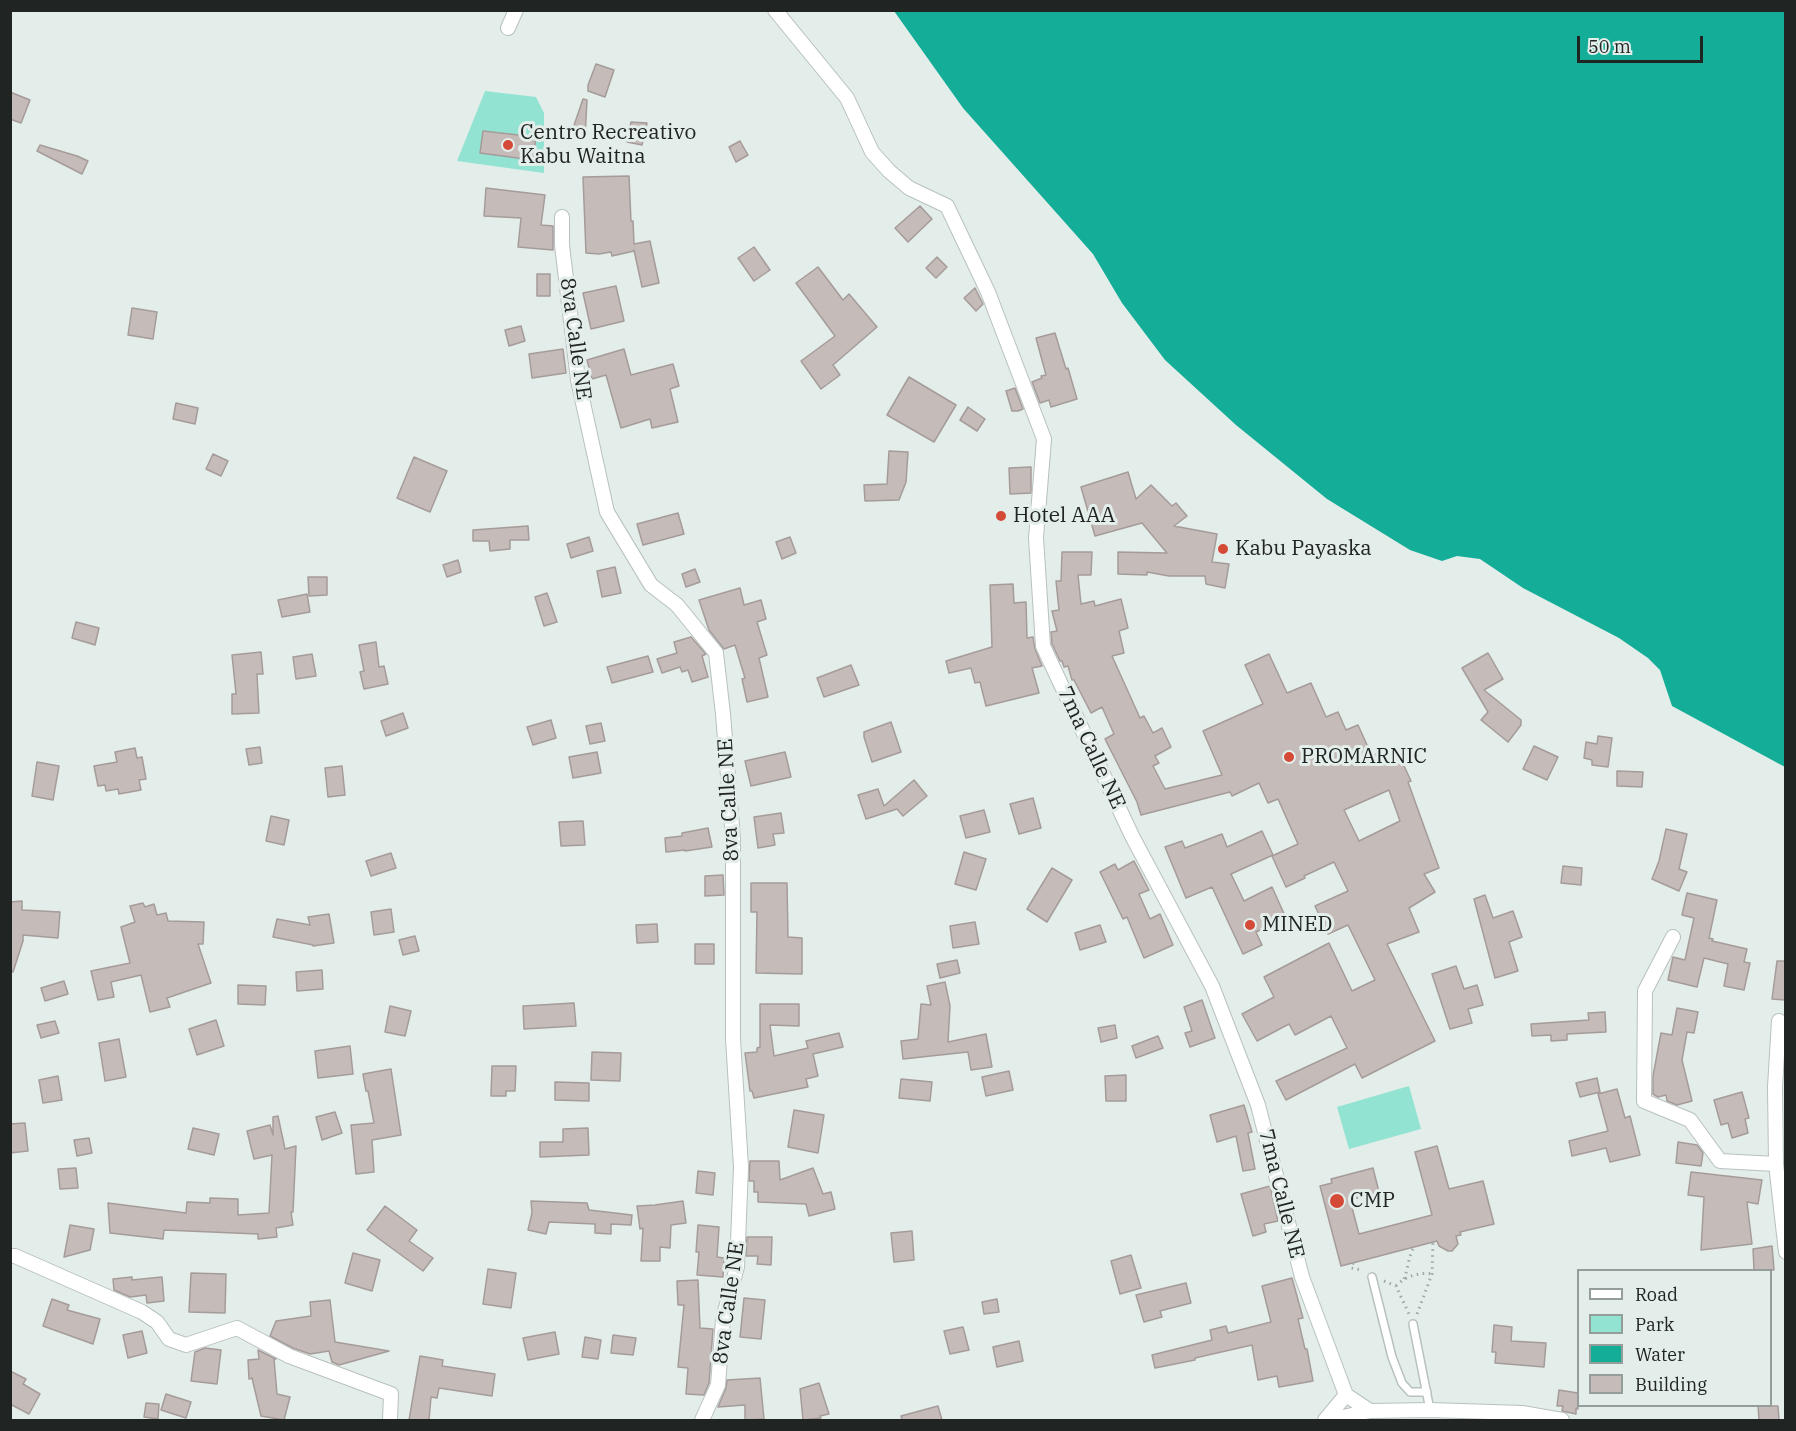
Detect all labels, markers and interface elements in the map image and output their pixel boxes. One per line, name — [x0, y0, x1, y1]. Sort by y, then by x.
scale bar — [1580, 24, 1706, 62]
text: 50 m — [1588, 35, 1631, 58]
place label: Centro Recreativo Kabu Waitna — [520, 120, 696, 170]
marker: Centro Recreativo Kabu Waitna — [501, 138, 515, 152]
street label: 8va Calle NE — [554, 276, 596, 402]
place label: Hotel AAA — [1013, 503, 1115, 529]
marker: Hotel AAA — [994, 509, 1008, 523]
place label: Kabu Payaska — [1235, 536, 1372, 562]
marker: Kabu Payaska — [1216, 542, 1230, 556]
street label: 7ma Calle NE — [1052, 683, 1130, 813]
street label: 8va Calle NE — [713, 738, 745, 862]
place label: PROMARNIC — [1301, 744, 1427, 770]
marker: PROMARNIC — [1282, 750, 1296, 764]
place label: MINED — [1262, 912, 1332, 938]
marker: MINED — [1243, 918, 1257, 932]
street label: 7ma Calle NE — [1253, 1127, 1309, 1261]
place label: CMP — [1350, 1188, 1395, 1214]
marker: CMP — [1328, 1192, 1346, 1210]
street label: 8va Calle NE — [708, 1240, 750, 1366]
legend — [1577, 1269, 1772, 1407]
text: Road — [1635, 1283, 1678, 1306]
text: Park — [1635, 1313, 1674, 1336]
text: Water — [1635, 1343, 1685, 1366]
text: Building — [1635, 1373, 1707, 1396]

